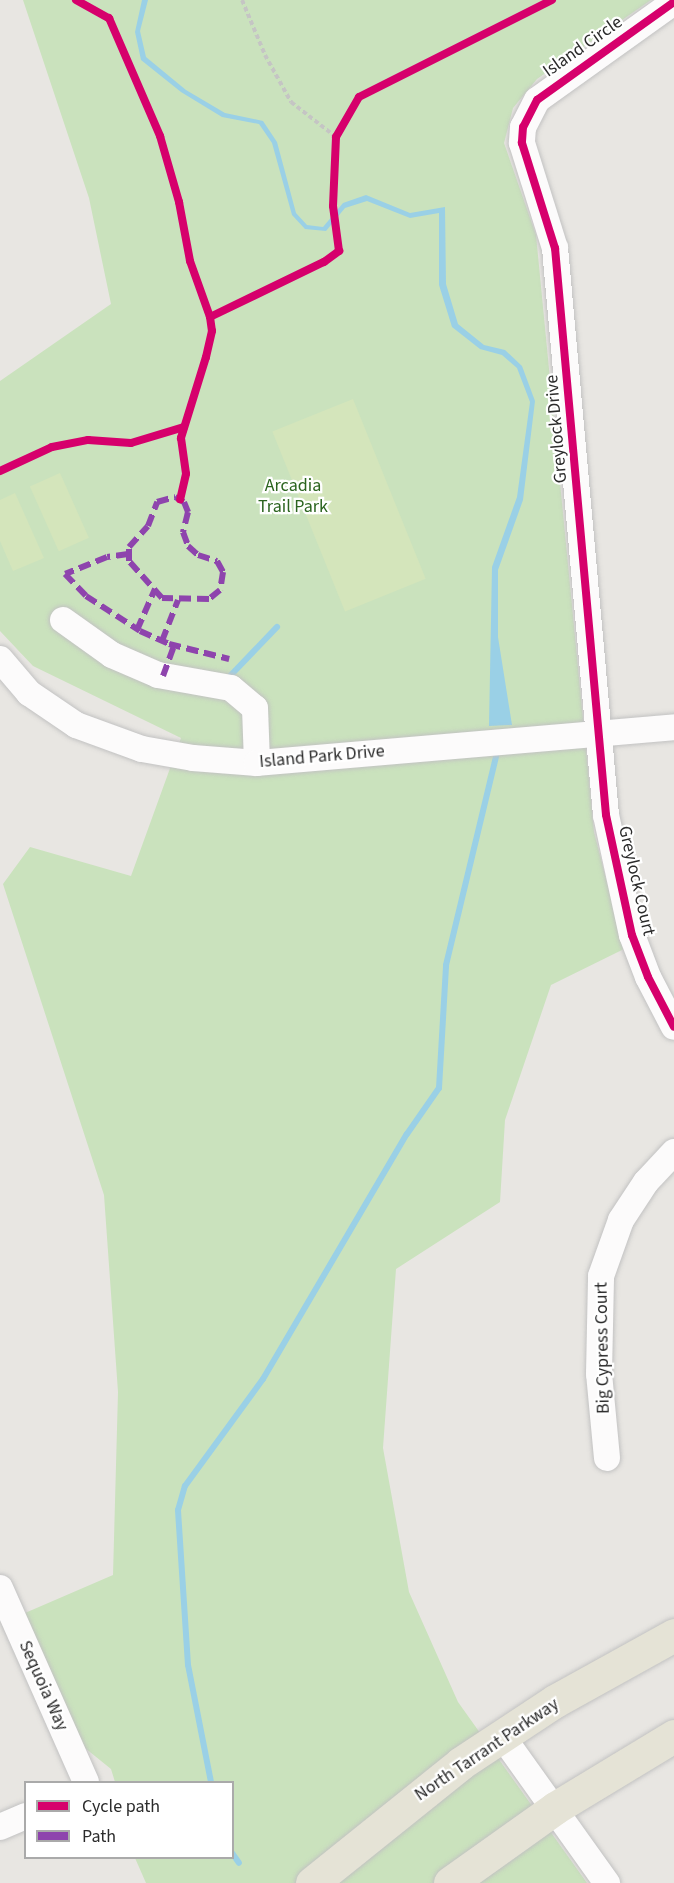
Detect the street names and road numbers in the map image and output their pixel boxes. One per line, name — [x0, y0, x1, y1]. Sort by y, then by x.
street label: Island Circle — [539, 12, 627, 82]
street label: Greylock Drive — [542, 374, 572, 484]
street label: Island Park Drive — [258, 741, 386, 773]
street label: Greylock Court — [613, 824, 659, 938]
street label: Big Cypress Court — [591, 1282, 615, 1414]
street label: Sequoia Way — [14, 1638, 72, 1734]
street label: North Tarrant Parkway — [411, 1694, 563, 1806]

